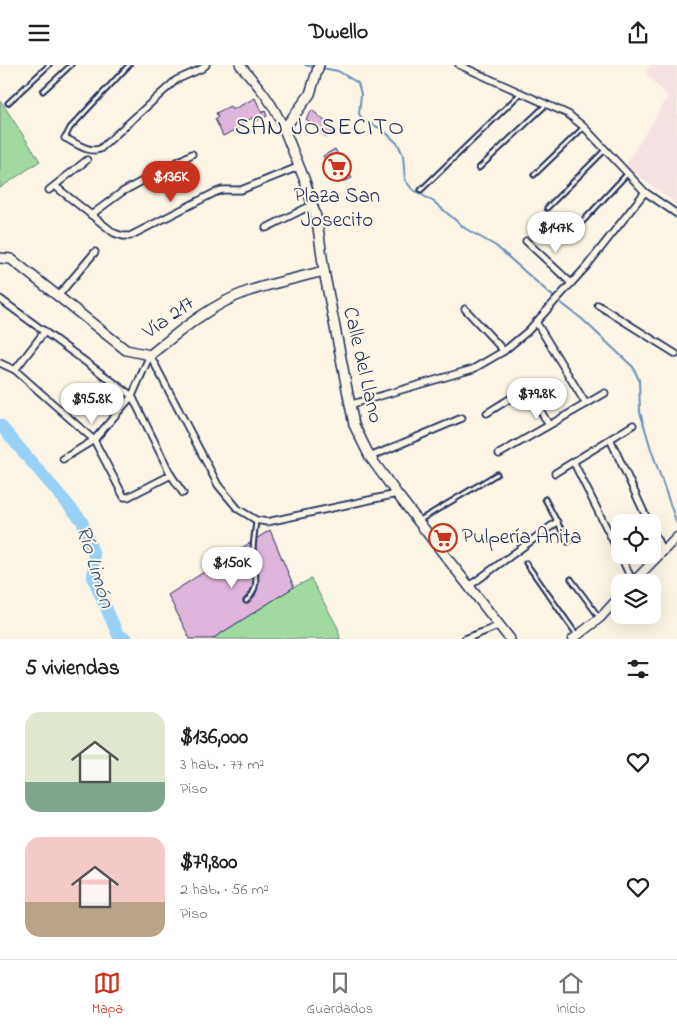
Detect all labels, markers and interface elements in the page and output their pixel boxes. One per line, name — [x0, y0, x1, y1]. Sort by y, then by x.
text: Dwello — [309, 17, 368, 49]
icon: menu — [25, 19, 53, 47]
icon: share — [624, 19, 652, 47]
district label: SAN JOSECITO — [235, 111, 405, 146]
supermarket icon: Plaza San Josecito — [322, 152, 352, 182]
pin: $136K — [136, 161, 206, 203]
text: $136K — [153, 165, 189, 189]
place label: Plaza San Josecito — [294, 182, 380, 236]
pin: $147K — [521, 211, 591, 254]
text: $147K — [538, 216, 574, 240]
street label: Vía 217 — [136, 289, 201, 347]
street label: Calle del Llano — [334, 304, 390, 426]
pin: $79.8K — [496, 377, 578, 420]
text: $79.8K — [518, 382, 556, 406]
pin: $95.8K — [51, 383, 133, 425]
text: $95.8K — [72, 387, 112, 411]
map controls — [611, 514, 661, 624]
button: locate — [611, 514, 661, 564]
water label: Río Limón — [66, 522, 122, 613]
supermarket icon: Pulpería Anita — [428, 523, 458, 553]
place label: Pulpería Anita — [462, 523, 582, 553]
pin: $150K — [197, 547, 267, 589]
text: $150K — [213, 551, 251, 575]
button: layers — [611, 574, 661, 624]
text: 5 viviendas — [25, 654, 120, 684]
icon: filters — [624, 655, 652, 683]
text: $136,000 — [180, 723, 248, 753]
icon: home — [65, 732, 125, 792]
icon: heart — [624, 748, 652, 776]
text: 3 hab. · 77 m² — [180, 753, 264, 777]
text: Piso — [180, 777, 208, 801]
text: $79,800 — [180, 848, 237, 878]
icon: home — [65, 857, 125, 917]
icon: heart — [624, 873, 652, 901]
text: 2 hab. · 56 m² — [180, 878, 269, 902]
text: Piso — [180, 902, 208, 926]
tab: Mapa — [92, 969, 123, 1020]
tab: Guardados — [307, 969, 373, 1020]
tab: Inicio — [556, 969, 585, 1020]

